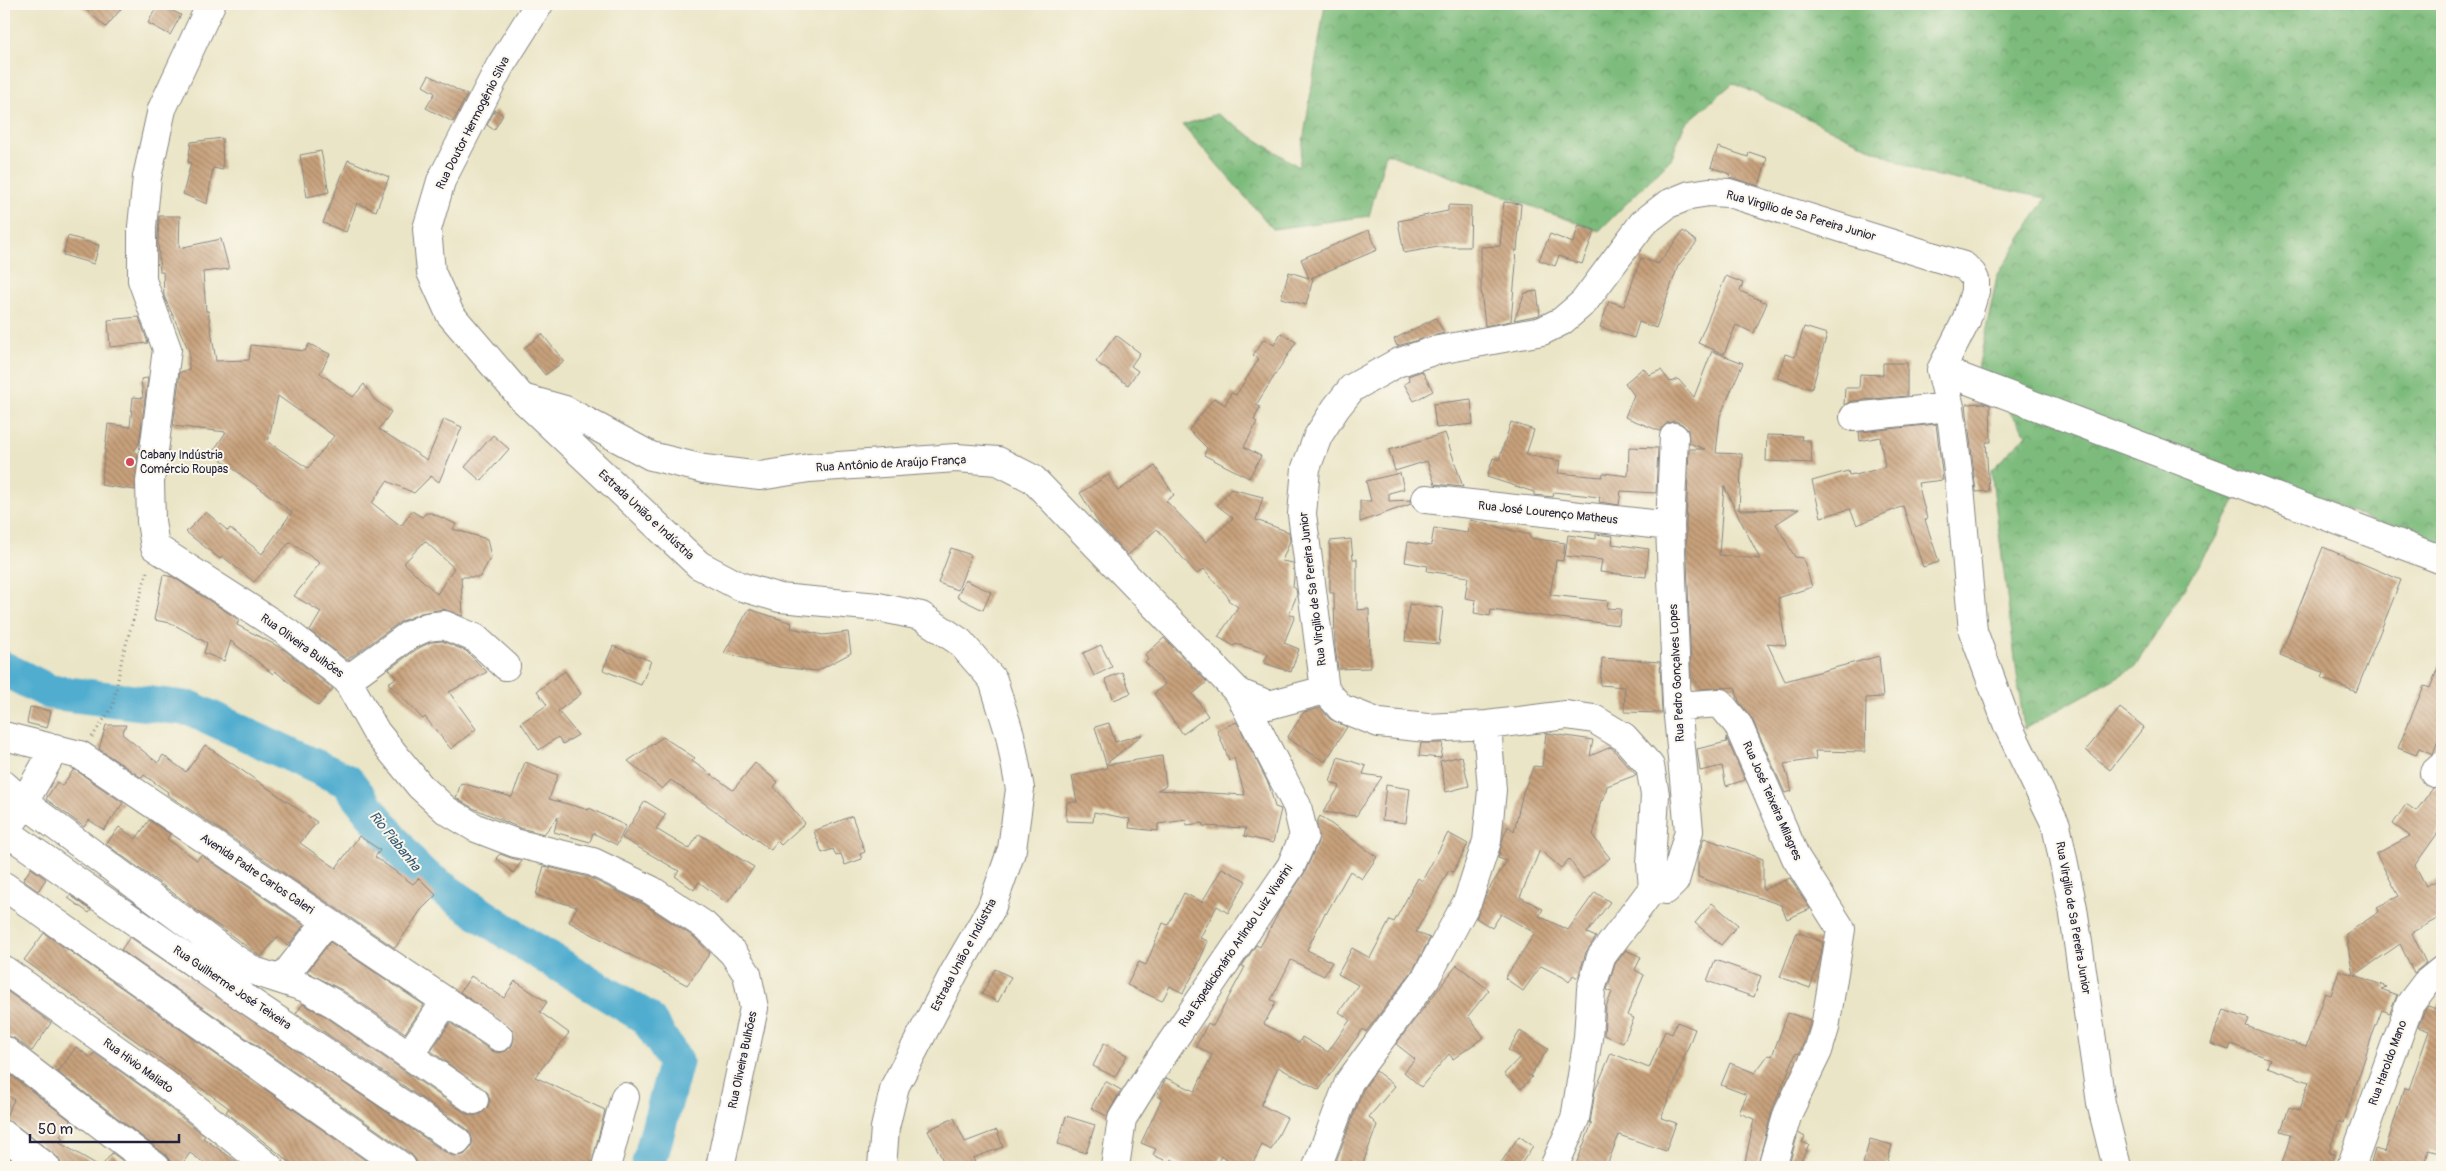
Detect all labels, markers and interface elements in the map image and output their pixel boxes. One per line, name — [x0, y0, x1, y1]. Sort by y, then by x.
street label: Rua Doutor Hermogênio Silva — [433, 54, 513, 192]
street label: Rua Virgilio de Sa Pereira Junior — [1724, 187, 1878, 245]
place label: Cabany Indústria Comércio Roupas — [140, 448, 229, 477]
street label: Rua Antônio de Araújo França — [815, 453, 967, 475]
marker: Cabany Indústria Comércio Roupas — [124, 456, 136, 468]
street label: Estrada União e Indústria — [595, 467, 697, 564]
street label: Rua José Lourenço Matheus — [1477, 498, 1619, 528]
street label: Rua Virgilio de Sa Pereira Junior — [1296, 510, 1330, 667]
street label: Rua Pedro Gonçalves Lopes — [1666, 603, 1688, 742]
street label: Rua Oliveira Bulhões — [257, 611, 347, 682]
street label: Rua José Teixeira Milagres — [1739, 739, 1805, 863]
water label: Rio Piabanha — [366, 808, 425, 875]
street label: Avenida Padre Carlos Caleri — [197, 830, 317, 918]
street label: Rua Virgilio de Sa Pereira Junior — [2052, 840, 2094, 996]
street label: Rua Expedicionário Arlindo Luiz Vivarini — [1176, 862, 1296, 1030]
street label: Estrada União e Indústria — [928, 896, 1000, 1014]
street label: Rua Guilherme José Teixeira — [170, 943, 294, 1033]
street label: Rua Oliveira Bulhões — [725, 1009, 761, 1110]
street label: Rua Haroldo Mano — [2366, 1018, 2411, 1108]
street label: Rua Hivio Maliato — [100, 1035, 177, 1097]
scale bar — [30, 1111, 179, 1143]
text: 50 m — [38, 1120, 73, 1139]

